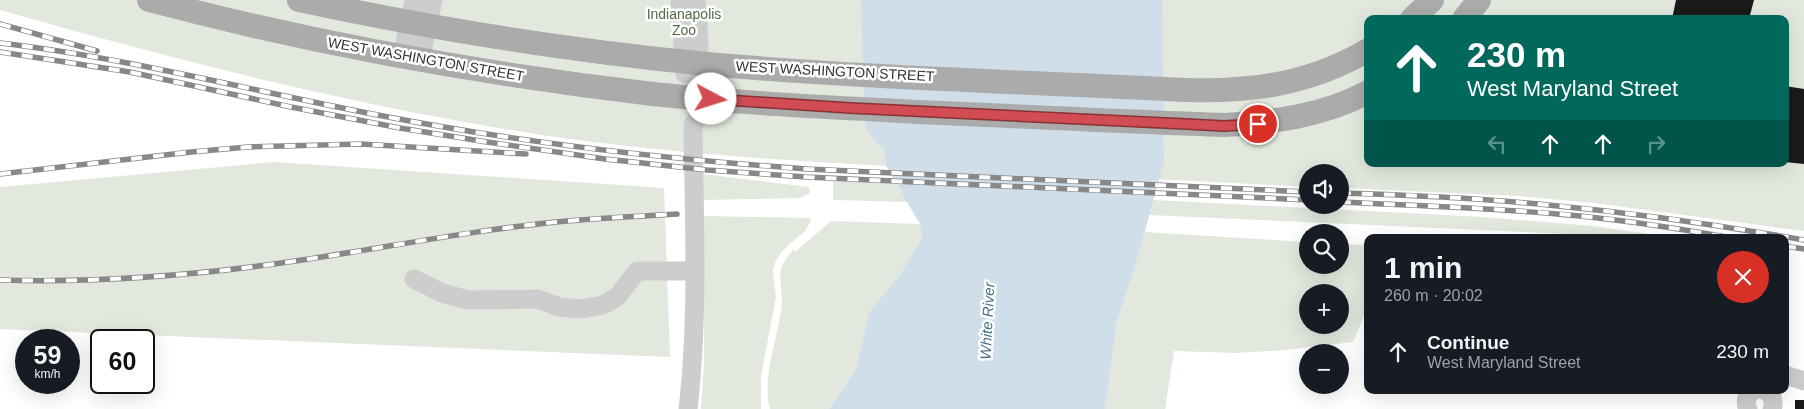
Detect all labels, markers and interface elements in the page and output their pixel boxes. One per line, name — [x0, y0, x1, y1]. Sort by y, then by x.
park label: Indianapolis Zoo — [647, 6, 721, 38]
street label: WEST WASHINGTON STREET — [327, 34, 526, 84]
icon: ahead — [1384, 35, 1449, 100]
text: 230 m — [1467, 35, 1566, 74]
street label: WEST WASHINGTON STREET — [735, 58, 935, 84]
position arrow — [684, 72, 736, 124]
text: West Maryland Street — [1467, 76, 1678, 101]
pin — [1237, 103, 1279, 145]
icon: arrive — [1244, 110, 1272, 138]
icon: left — [1483, 130, 1511, 158]
icon: ahead — [1536, 130, 1564, 158]
icon: ahead — [1589, 130, 1617, 158]
icon: right — [1642, 130, 1670, 158]
map controls — [1299, 164, 1349, 394]
button: sound — [1299, 164, 1349, 214]
button: search — [1299, 224, 1349, 274]
text: 1 min — [1384, 251, 1462, 284]
button: close — [1717, 251, 1769, 303]
water label: White River — [976, 281, 998, 360]
button: + — [1299, 284, 1349, 334]
text: 260 m · 20:02 — [1384, 287, 1483, 304]
speed limit sign: 60 — [90, 329, 155, 394]
text: Continue — [1427, 332, 1509, 353]
icon: ahead — [1384, 338, 1412, 366]
text: 59 — [34, 341, 61, 369]
text: 230 m — [1716, 341, 1769, 362]
button: − — [1299, 344, 1349, 394]
text: West Maryland Street — [1427, 354, 1581, 371]
text: km/h — [34, 367, 61, 381]

